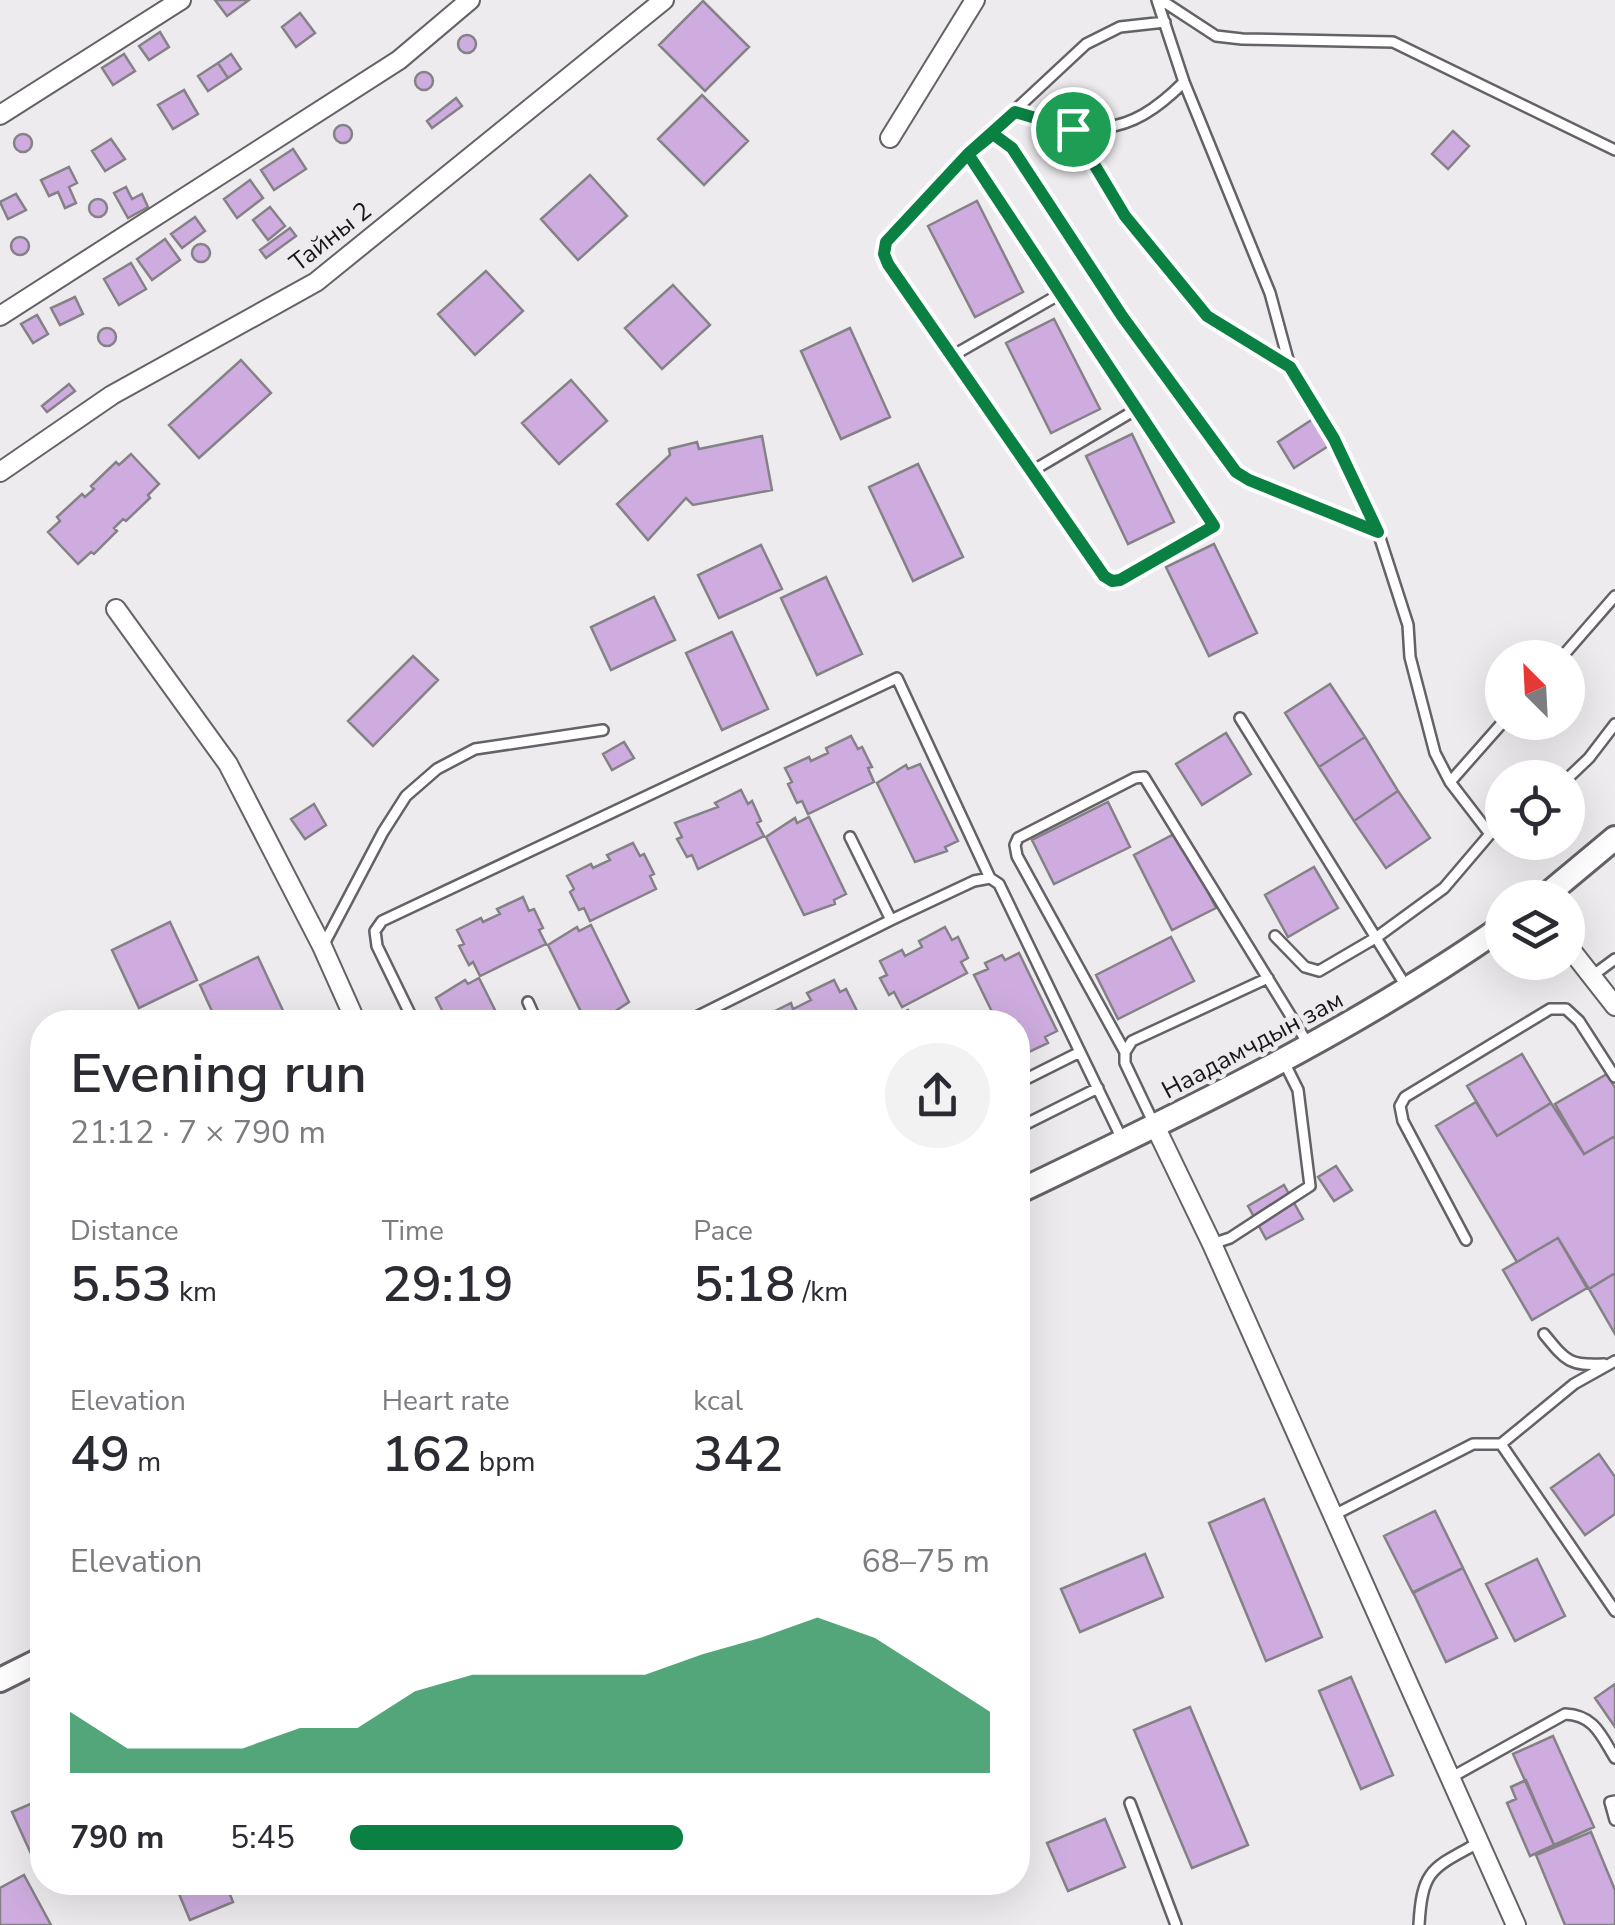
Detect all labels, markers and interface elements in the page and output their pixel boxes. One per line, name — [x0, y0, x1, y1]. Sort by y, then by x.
pin — [1031, 87, 1116, 172]
icon: arrive — [1046, 102, 1101, 157]
street label: Тайны 2 — [282, 194, 379, 280]
north arrow — [1485, 640, 1585, 740]
map controls — [1485, 640, 1585, 980]
button: locate — [1485, 760, 1585, 860]
button: layers — [1485, 880, 1585, 980]
street label: Наадамчдын зам — [1156, 983, 1349, 1107]
text: Evening run — [70, 1036, 367, 1111]
button: share — [885, 1043, 990, 1148]
text: 21:12 · 7 × 790 m — [70, 1111, 326, 1154]
text: Distance — [70, 1212, 179, 1250]
text: Time — [382, 1212, 444, 1250]
text: Pace — [693, 1212, 753, 1250]
text: 5.53 — [70, 1250, 172, 1319]
text: 29:19 — [382, 1250, 514, 1319]
text: 5:18 — [693, 1250, 795, 1319]
text: km — [172, 1273, 217, 1311]
text: /km — [795, 1273, 848, 1311]
text: Elevation — [70, 1382, 186, 1420]
text: Heart rate — [382, 1382, 510, 1420]
text: kcal — [693, 1382, 743, 1420]
text: 49 — [70, 1420, 130, 1489]
text: 162 — [382, 1420, 472, 1489]
text: 342 — [693, 1420, 783, 1489]
text: m — [130, 1443, 161, 1481]
text: bpm — [472, 1443, 535, 1481]
text: Elevation — [70, 1540, 203, 1583]
text: 68–75 m — [862, 1540, 990, 1583]
text: 790 m — [70, 1816, 164, 1859]
text: 5:45 — [230, 1816, 295, 1859]

